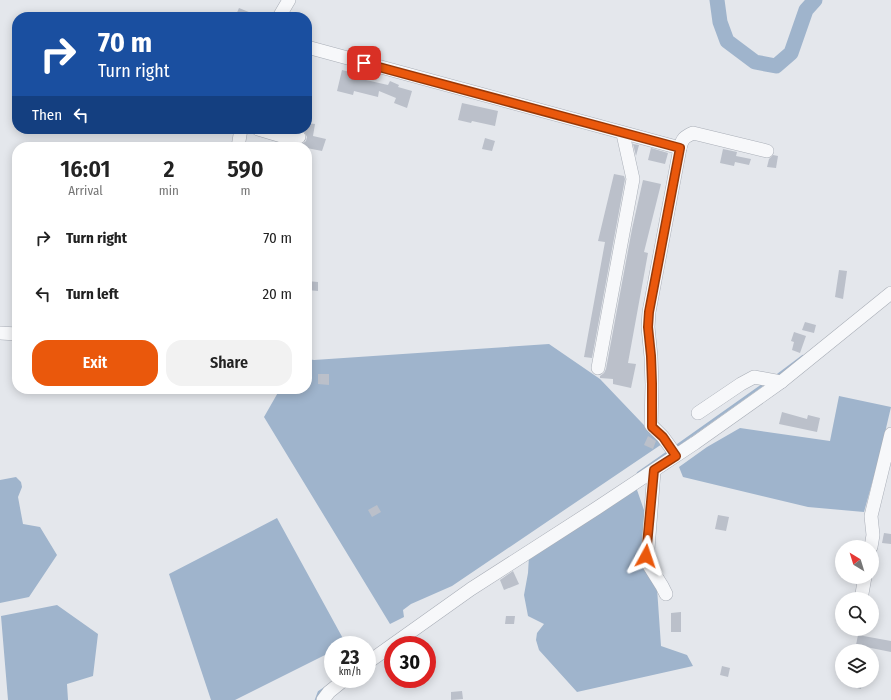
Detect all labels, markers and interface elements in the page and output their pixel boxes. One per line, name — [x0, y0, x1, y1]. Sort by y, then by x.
text: 70 m — [98, 26, 152, 59]
icon: right — [32, 28, 84, 80]
pin — [347, 46, 381, 80]
icon: arrive — [353, 52, 375, 74]
text: Turn right — [98, 60, 170, 82]
icon: left — [70, 104, 92, 126]
text: Then — [32, 106, 62, 124]
text: 16:01 — [60, 155, 111, 183]
text: 2 — [163, 155, 174, 183]
text: 590 — [227, 155, 264, 183]
text: Arrival — [68, 183, 103, 198]
text: min — [159, 183, 179, 198]
text: m — [240, 183, 250, 198]
icon: right — [32, 227, 54, 249]
text: Turn right — [66, 229, 127, 247]
text: 70 m — [263, 229, 292, 247]
icon: left — [32, 283, 54, 305]
text: Turn left — [66, 285, 119, 303]
text: 20 m — [263, 285, 292, 303]
button: Exit — [32, 340, 158, 386]
button: Share — [166, 340, 292, 386]
position arrow — [625, 535, 667, 577]
north arrow — [835, 540, 879, 584]
map controls — [835, 540, 879, 688]
button: search — [835, 592, 879, 636]
speed limit sign: 30 — [384, 636, 436, 688]
button: layers — [835, 644, 879, 688]
text: 23 — [341, 645, 359, 669]
text: km/h — [339, 666, 361, 678]

